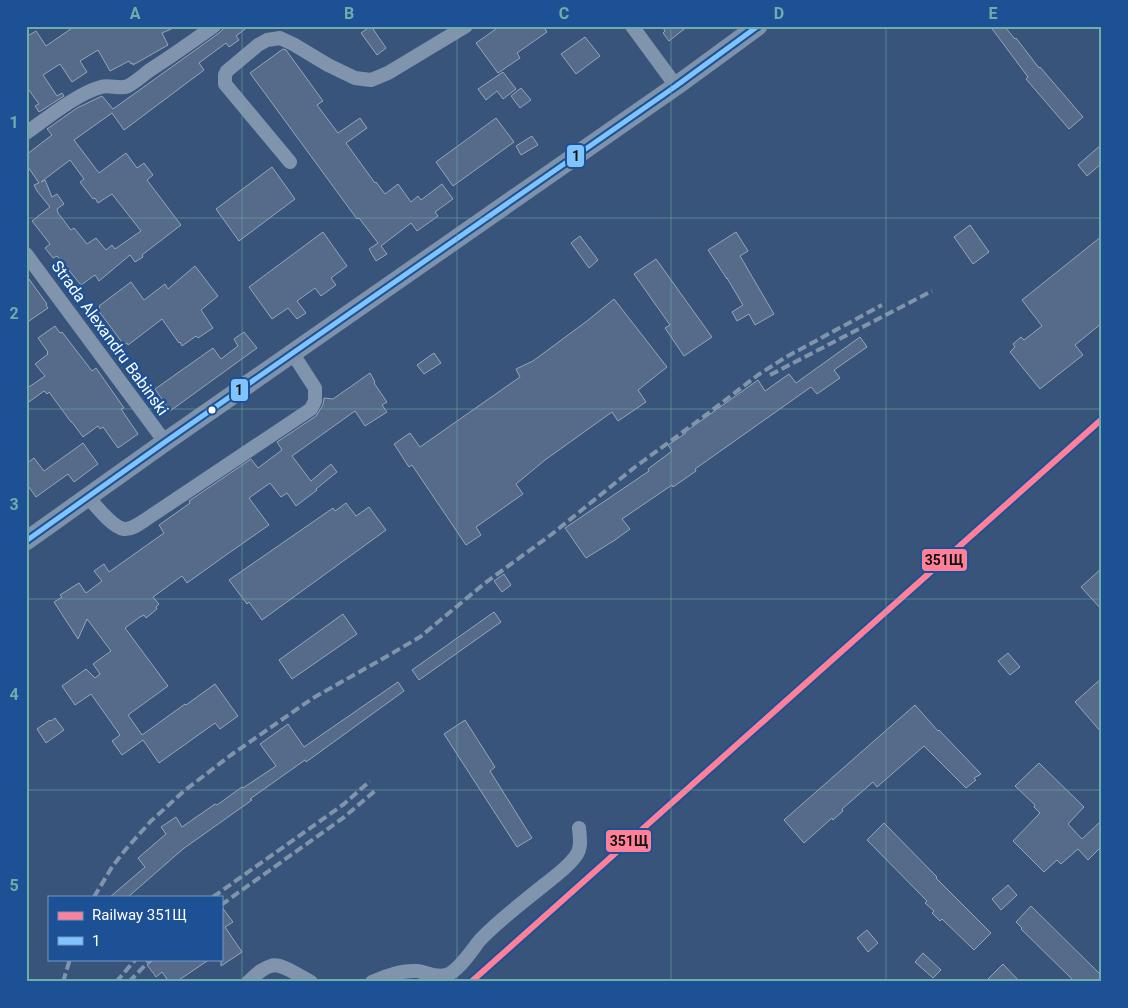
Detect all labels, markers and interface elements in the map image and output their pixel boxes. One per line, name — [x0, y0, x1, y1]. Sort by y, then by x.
text: A — [130, 4, 141, 23]
text: B — [344, 4, 354, 23]
text: C — [559, 4, 569, 23]
text: D — [774, 4, 784, 23]
text: E — [989, 4, 998, 23]
text: 1 — [9, 113, 19, 132]
line badge: 1 — [566, 144, 585, 168]
text: 1 — [572, 148, 580, 164]
street label: Strada Alexandru Babinski — [48, 257, 172, 419]
text: 2 — [9, 304, 19, 323]
line badge: 1 — [230, 378, 249, 402]
text: 1 — [235, 382, 243, 398]
unlabelled marker — [207, 405, 217, 415]
text: 3 — [9, 495, 19, 514]
line badge: 351Щ — [921, 548, 968, 572]
text: 351Щ — [925, 552, 963, 568]
text: 4 — [9, 685, 19, 704]
line badge: 351Щ — [605, 829, 652, 853]
text: 351Щ — [610, 833, 648, 849]
text: 5 — [9, 876, 19, 895]
legend — [48, 896, 222, 960]
text: Railway 351Щ — [92, 906, 187, 924]
text: 1 — [92, 932, 100, 950]

